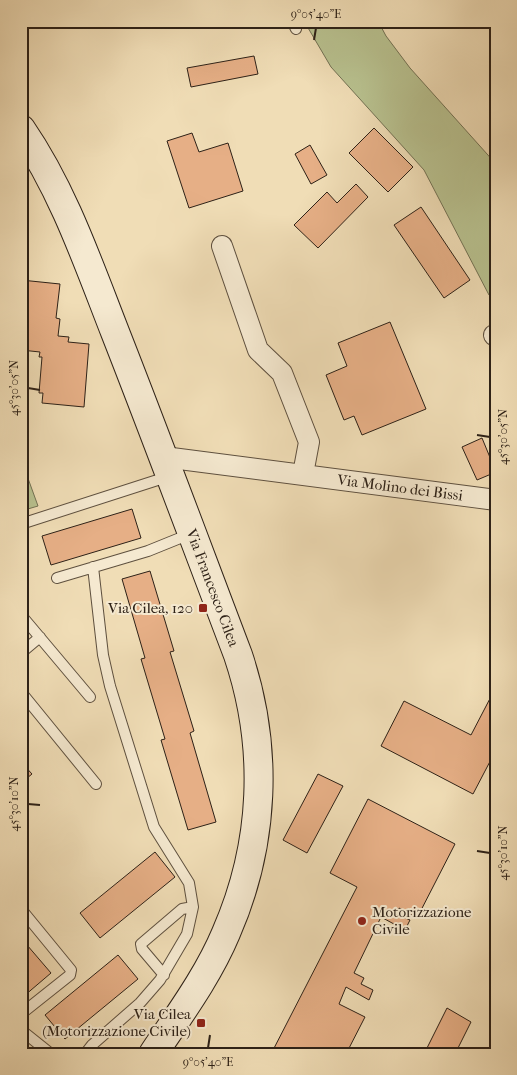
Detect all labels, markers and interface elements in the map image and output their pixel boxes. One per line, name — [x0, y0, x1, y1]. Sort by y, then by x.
text: 9°05'40"E — [291, 7, 341, 21]
text: 45°30'05"N — [7, 360, 21, 416]
text: 45°30'05"N — [496, 409, 510, 465]
street label: Via Molino dei Bissi — [335, 470, 464, 505]
street label: Via Francesco Cilea — [182, 525, 243, 650]
place label: Via Cilea, 120 — [107, 599, 193, 617]
marker: Via Cilea, 120 — [197, 602, 209, 614]
text: 45°30'10"N — [7, 776, 21, 832]
text: 45°30'10"N — [496, 825, 510, 881]
place label: Motorizzazione Civile — [372, 903, 472, 938]
marker: Motorizzazione Civile — [356, 915, 368, 927]
place label: Via Cilea (Motorizzazione Civile) — [42, 1005, 192, 1040]
marker: Via Cilea (Motorizzazione Civile) — [195, 1017, 207, 1029]
text: 9°05'40"E — [183, 1055, 233, 1069]

